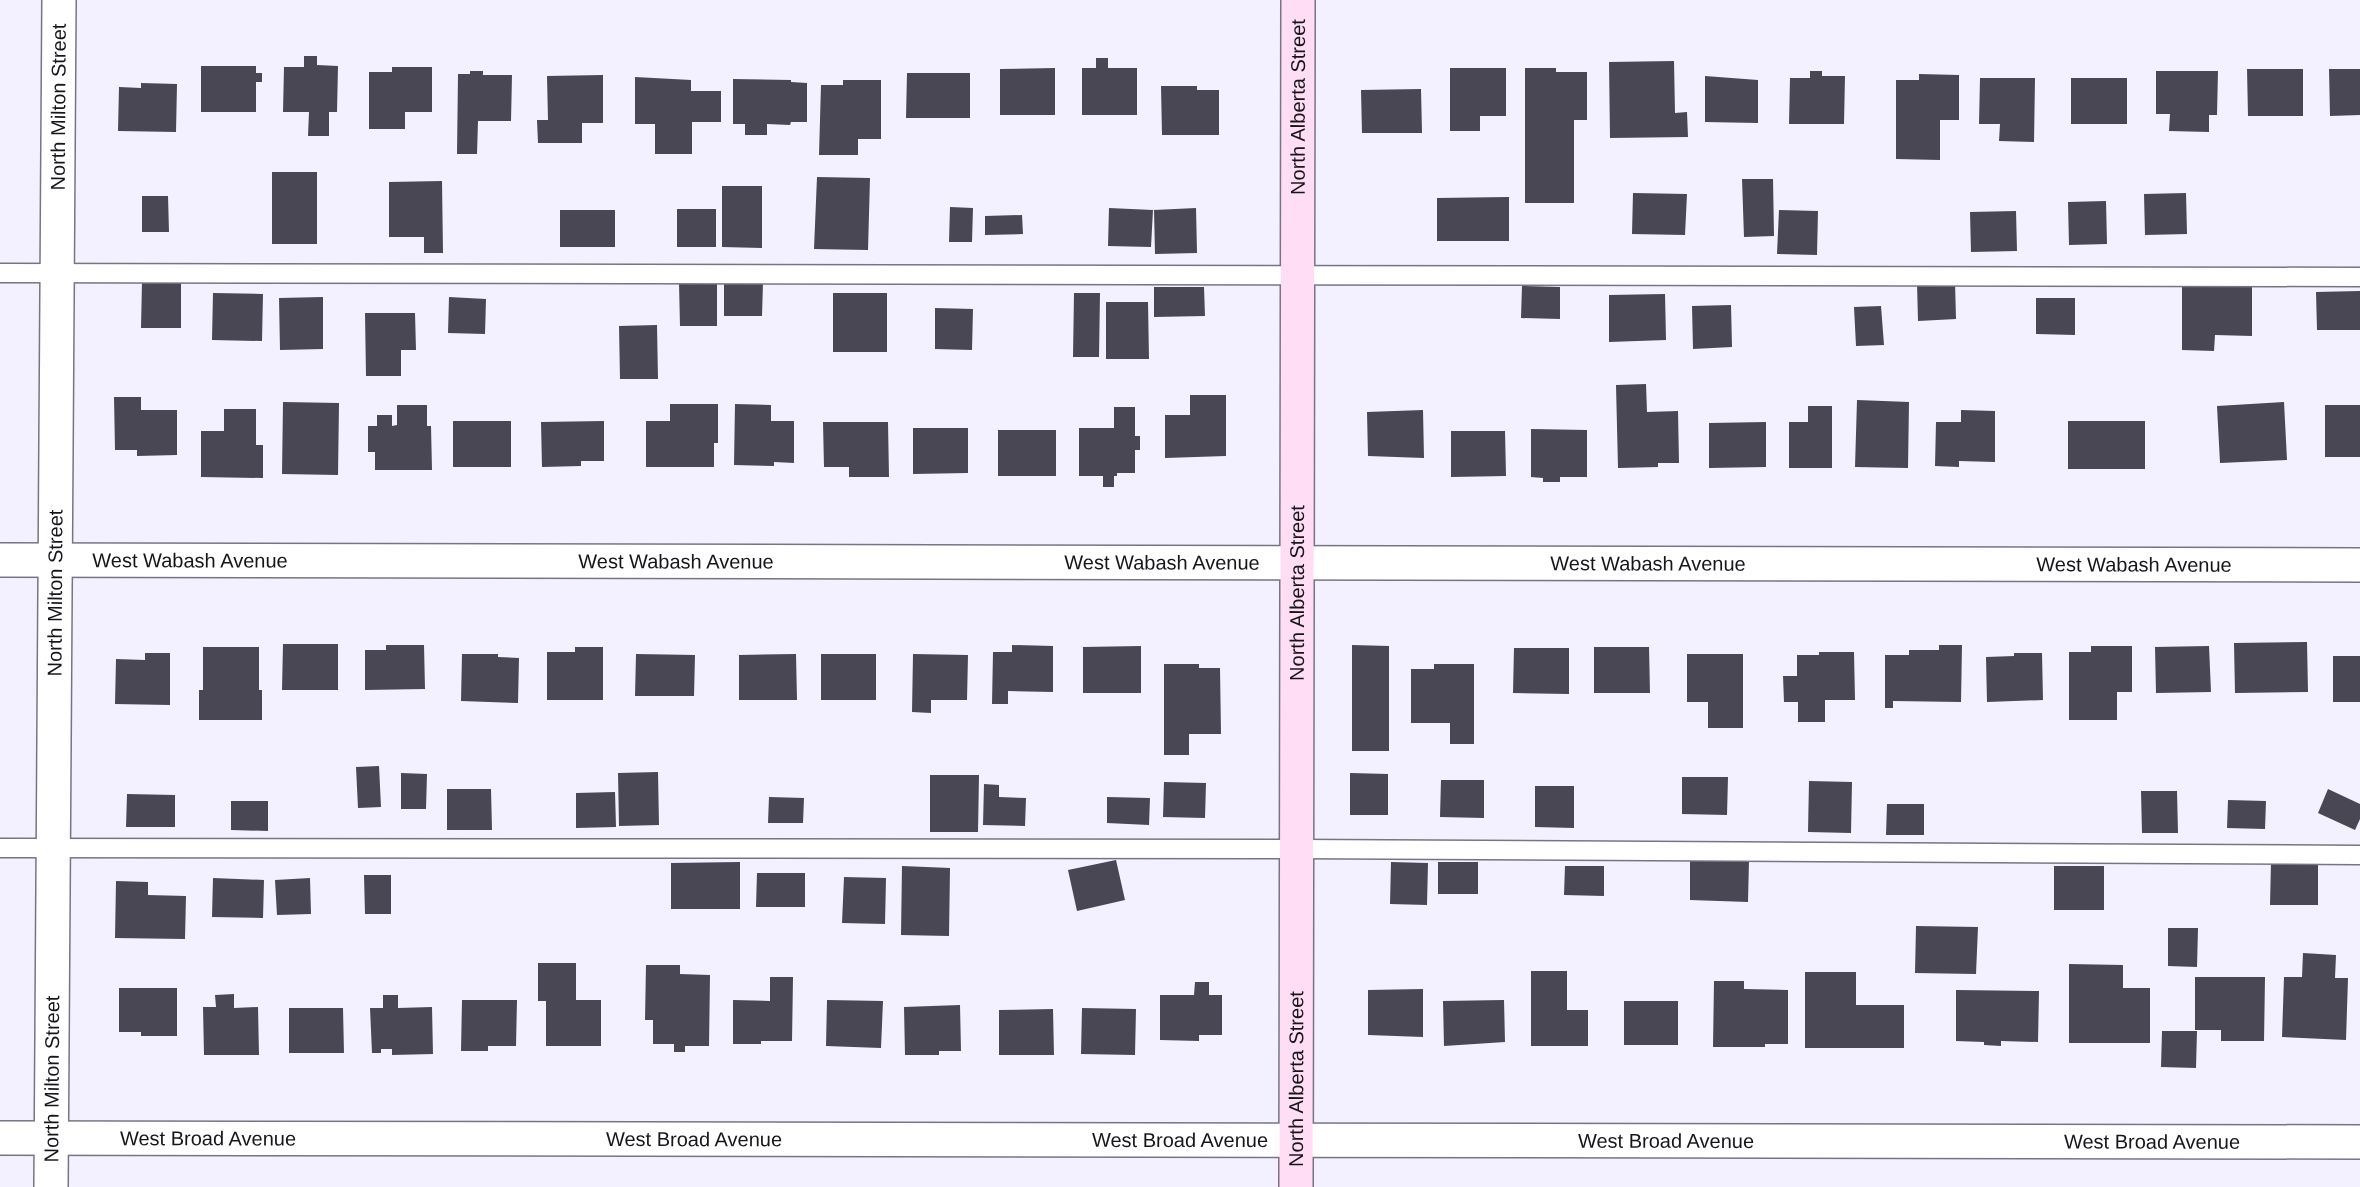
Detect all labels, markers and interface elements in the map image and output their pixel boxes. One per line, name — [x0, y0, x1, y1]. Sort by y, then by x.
street label: North Alberta Street — [1287, 19, 1309, 195]
street label: North Milton Street — [47, 23, 70, 191]
street label: North Alberta Street — [1286, 505, 1308, 681]
street label: North Milton Street — [43, 509, 67, 677]
street label: West Wabash Avenue — [92, 549, 288, 572]
street label: West Wabash Avenue — [578, 550, 774, 573]
street label: West Wabash Avenue — [1064, 551, 1260, 574]
street label: West Wabash Avenue — [1550, 552, 1746, 575]
street label: West Wabash Avenue — [2036, 553, 2232, 576]
street label: North Alberta Street — [1285, 991, 1307, 1167]
street label: North Milton Street — [40, 995, 63, 1162]
street label: West Broad Avenue — [120, 1127, 296, 1150]
street label: West Broad Avenue — [606, 1128, 782, 1150]
street label: West Broad Avenue — [1092, 1129, 1268, 1151]
street label: West Broad Avenue — [1578, 1130, 1754, 1152]
street label: West Broad Avenue — [2064, 1130, 2240, 1153]

